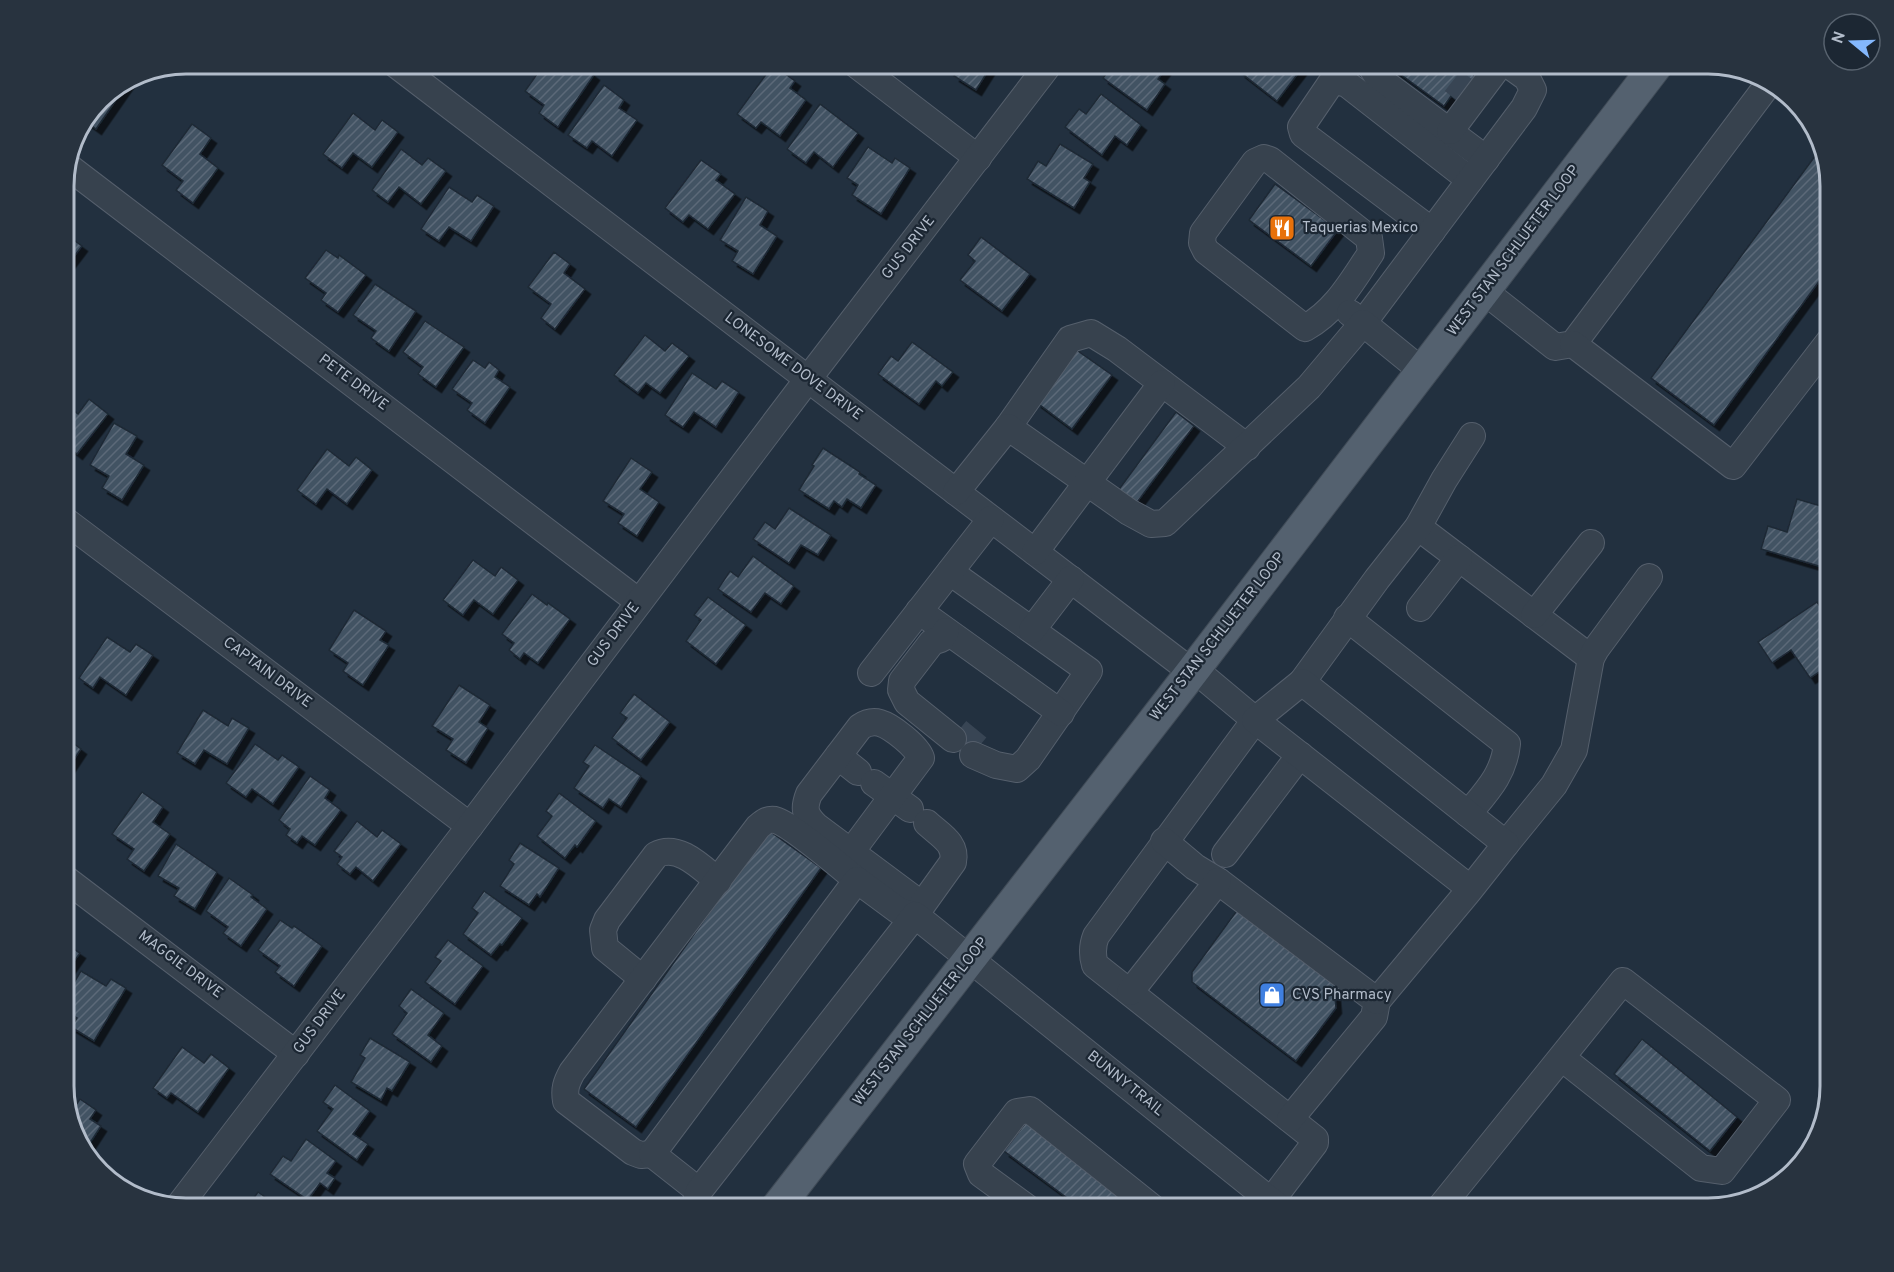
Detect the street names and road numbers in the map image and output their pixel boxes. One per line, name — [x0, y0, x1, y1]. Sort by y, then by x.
street label: WEST STAN SCHLUETER LOOP — [1444, 162, 1584, 340]
street label: GUS DRIVE — [878, 212, 940, 284]
street label: LONESOME DOVE DRIVE — [720, 309, 866, 425]
street label: PETE DRIVE — [314, 351, 392, 415]
street label: WEST STAN SCHLUETER LOOP — [1146, 549, 1290, 725]
street label: GUS DRIVE — [584, 599, 644, 671]
street label: CAPTAIN DRIVE — [219, 633, 315, 713]
street label: MAGGIE DRIVE — [134, 927, 226, 1003]
street label: WEST STAN SCHLUETER LOOP — [849, 934, 993, 1110]
street label: GUS DRIVE — [290, 986, 350, 1058]
street label: BUNNY TRAIL — [1083, 1047, 1167, 1121]

